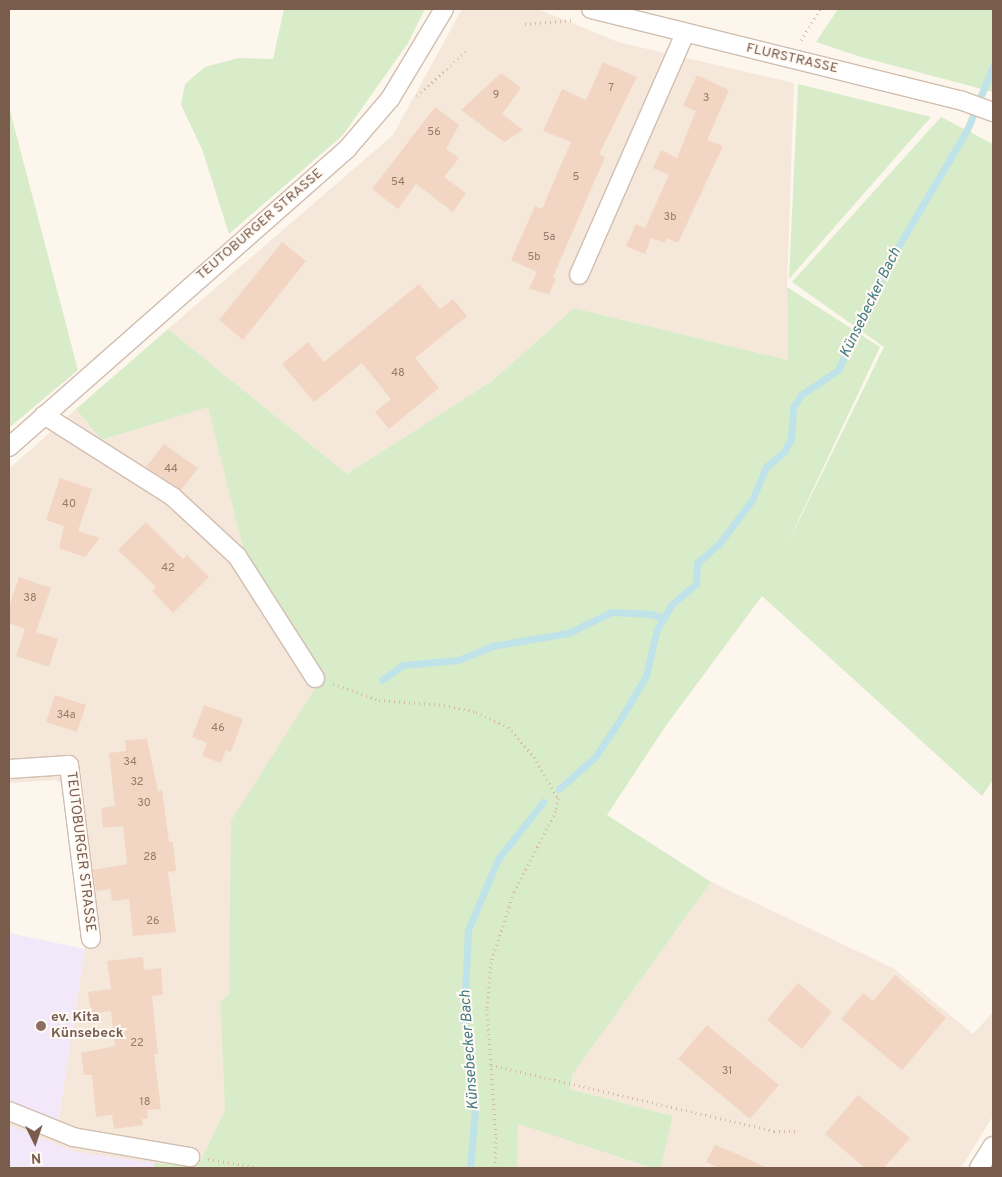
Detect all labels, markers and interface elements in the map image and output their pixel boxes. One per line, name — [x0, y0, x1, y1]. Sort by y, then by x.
street label: FLURSTRASSE — [744, 40, 840, 78]
house number: 7 — [608, 81, 614, 95]
house number: 9 — [493, 88, 499, 102]
house number: 3 — [703, 91, 709, 105]
house number: 56 — [427, 125, 441, 139]
street label: TEUTOBURGER STRASSE — [193, 166, 327, 284]
house number: 5 — [573, 170, 579, 184]
house number: 54 — [391, 175, 405, 189]
house number: 3b — [664, 210, 676, 224]
house number: 5a — [543, 230, 555, 244]
water label: Künsebecker Bach — [837, 245, 905, 361]
house number: 5b — [527, 250, 541, 264]
house number: 48 — [391, 366, 405, 380]
house number: 44 — [164, 462, 178, 476]
house number: 40 — [62, 497, 76, 511]
house number: 42 — [161, 561, 175, 575]
house number: 38 — [23, 591, 37, 605]
house number: 34a — [56, 708, 76, 722]
house number: 46 — [211, 721, 225, 735]
house number: 34 — [123, 755, 137, 769]
street label: TEUTOBURGER STRASSE — [62, 771, 98, 933]
house number: 32 — [130, 775, 144, 789]
house number: 30 — [137, 796, 151, 810]
house number: 28 — [143, 850, 157, 864]
house number: 26 — [146, 914, 160, 928]
water label: Künsebecker Bach — [457, 989, 483, 1111]
place label: ev. Kita Künsebeck — [51, 1010, 124, 1042]
marker: ev. Kita Künsebeck — [35, 1020, 47, 1032]
house number: 22 — [130, 1036, 144, 1050]
house number: 31 — [722, 1064, 732, 1078]
house number: 18 — [140, 1095, 150, 1109]
north arrow — [10, 1117, 60, 1167]
text: N — [30, 1149, 42, 1166]

